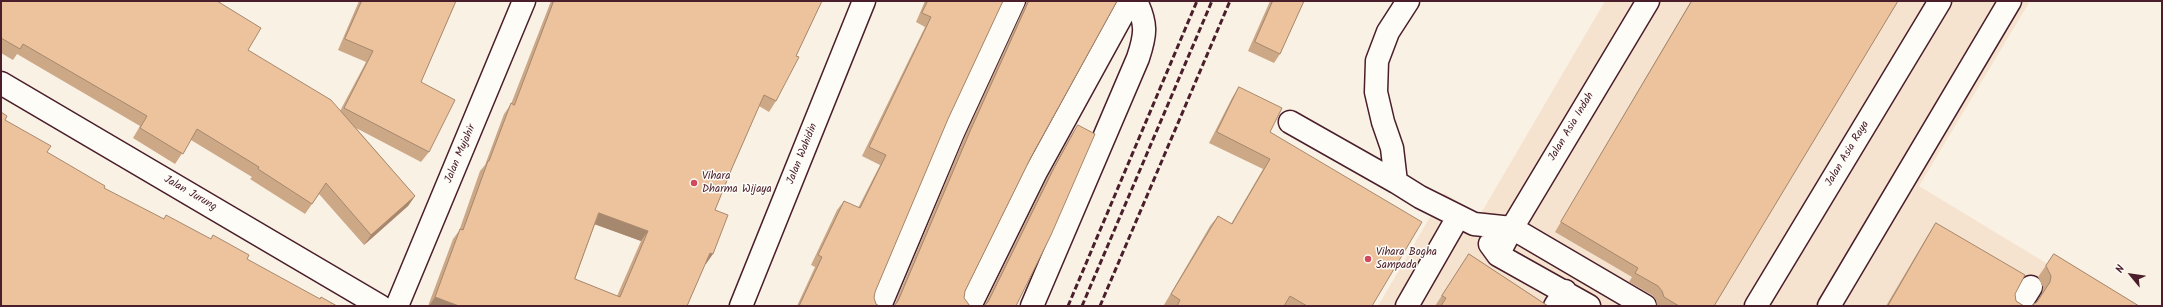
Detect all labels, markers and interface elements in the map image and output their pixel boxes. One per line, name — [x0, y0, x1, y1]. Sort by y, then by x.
street label: Jalan Asia Indah — [1546, 90, 1598, 164]
street label: Jalan Asia Raya — [1823, 119, 1873, 189]
street label: Jalan Wahidin — [785, 122, 821, 186]
street label: Jalan Mujahir — [443, 123, 479, 185]
place label: Vihara Dharma Wijaya — [702, 170, 772, 196]
street label: Jalan Jurung — [161, 174, 219, 214]
marker: Vihara Dharma Wijaya — [689, 178, 699, 188]
place label: Vihara Bogha Sampada — [1376, 246, 1437, 272]
marker: Vihara Bogha Sampada — [1363, 254, 1373, 264]
north arrow — [2111, 255, 2151, 295]
text: N — [2111, 262, 2130, 277]

